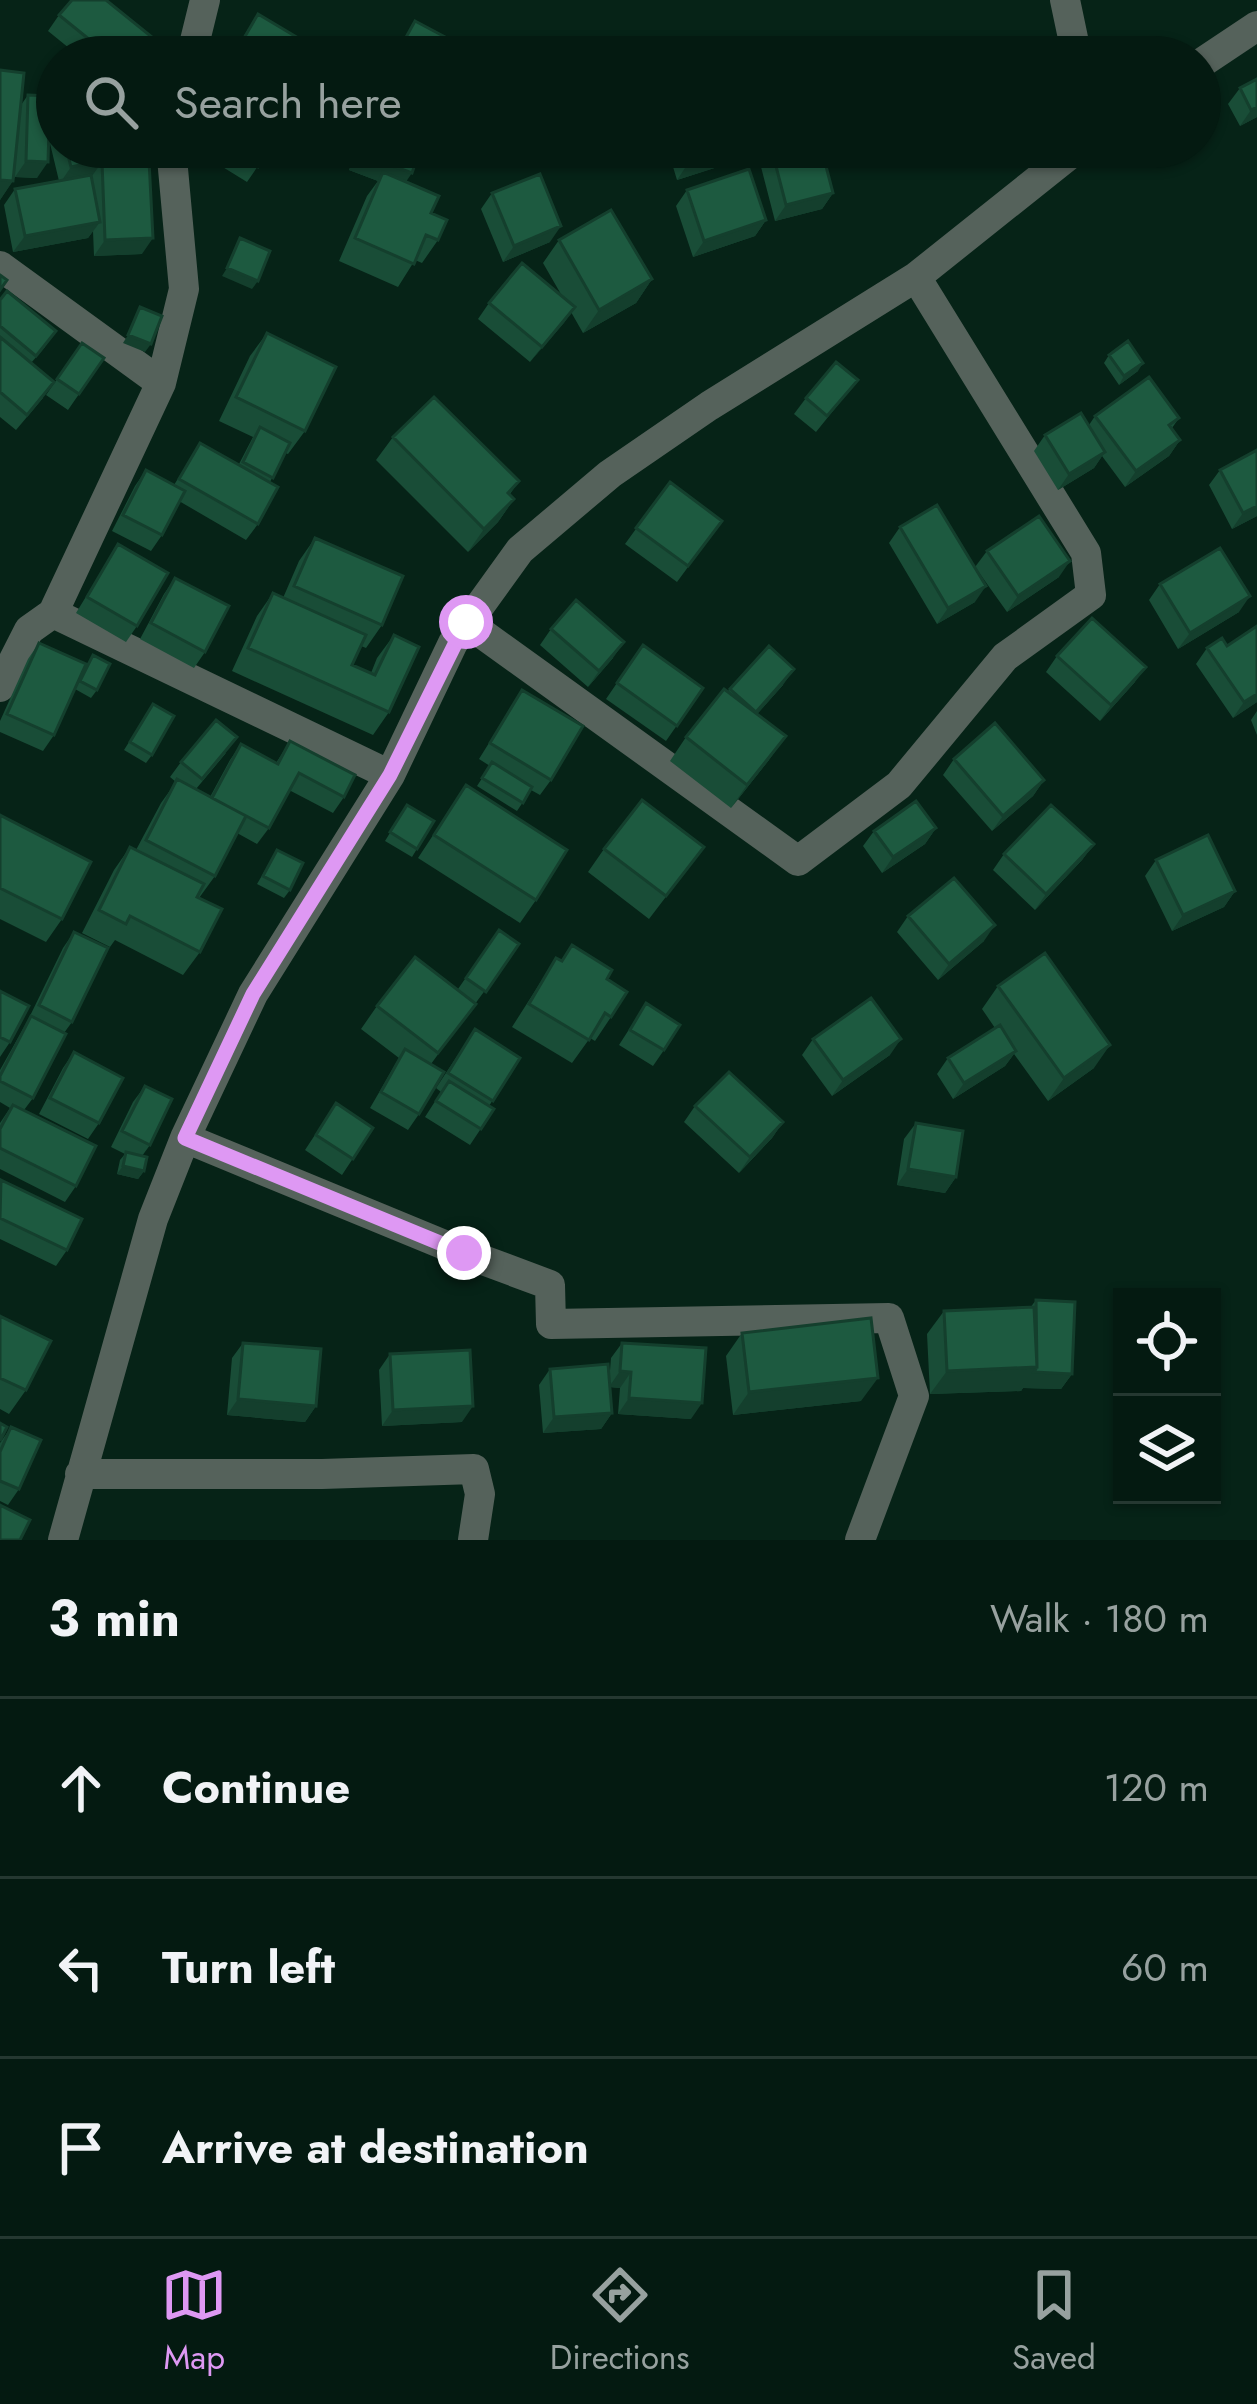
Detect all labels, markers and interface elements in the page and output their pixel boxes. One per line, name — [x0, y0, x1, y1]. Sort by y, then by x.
search box — [36, 36, 1221, 168]
icon: search — [78, 69, 144, 135]
text: Search here — [174, 70, 402, 135]
route start — [439, 595, 493, 649]
route end — [437, 1226, 491, 1280]
map controls — [1113, 1288, 1221, 1504]
button: locate — [1113, 1288, 1221, 1396]
button: layers — [1113, 1396, 1221, 1504]
text: 3 min — [48, 1581, 180, 1655]
text: Walk · 180 m — [990, 1590, 1209, 1647]
icon: ahead — [48, 1755, 114, 1821]
text: Continue — [162, 1755, 350, 1820]
text: 120 m — [1104, 1759, 1209, 1816]
icon: left — [48, 1935, 114, 2001]
text: Turn left — [162, 1935, 335, 2000]
text: 60 m — [1121, 1939, 1209, 1996]
icon: arrive — [48, 2115, 114, 2181]
text: Arrive at destination — [162, 2115, 589, 2180]
tab: Map — [161, 2262, 227, 2381]
tab: Directions — [550, 2262, 690, 2381]
tab: Saved — [1012, 2262, 1096, 2381]

